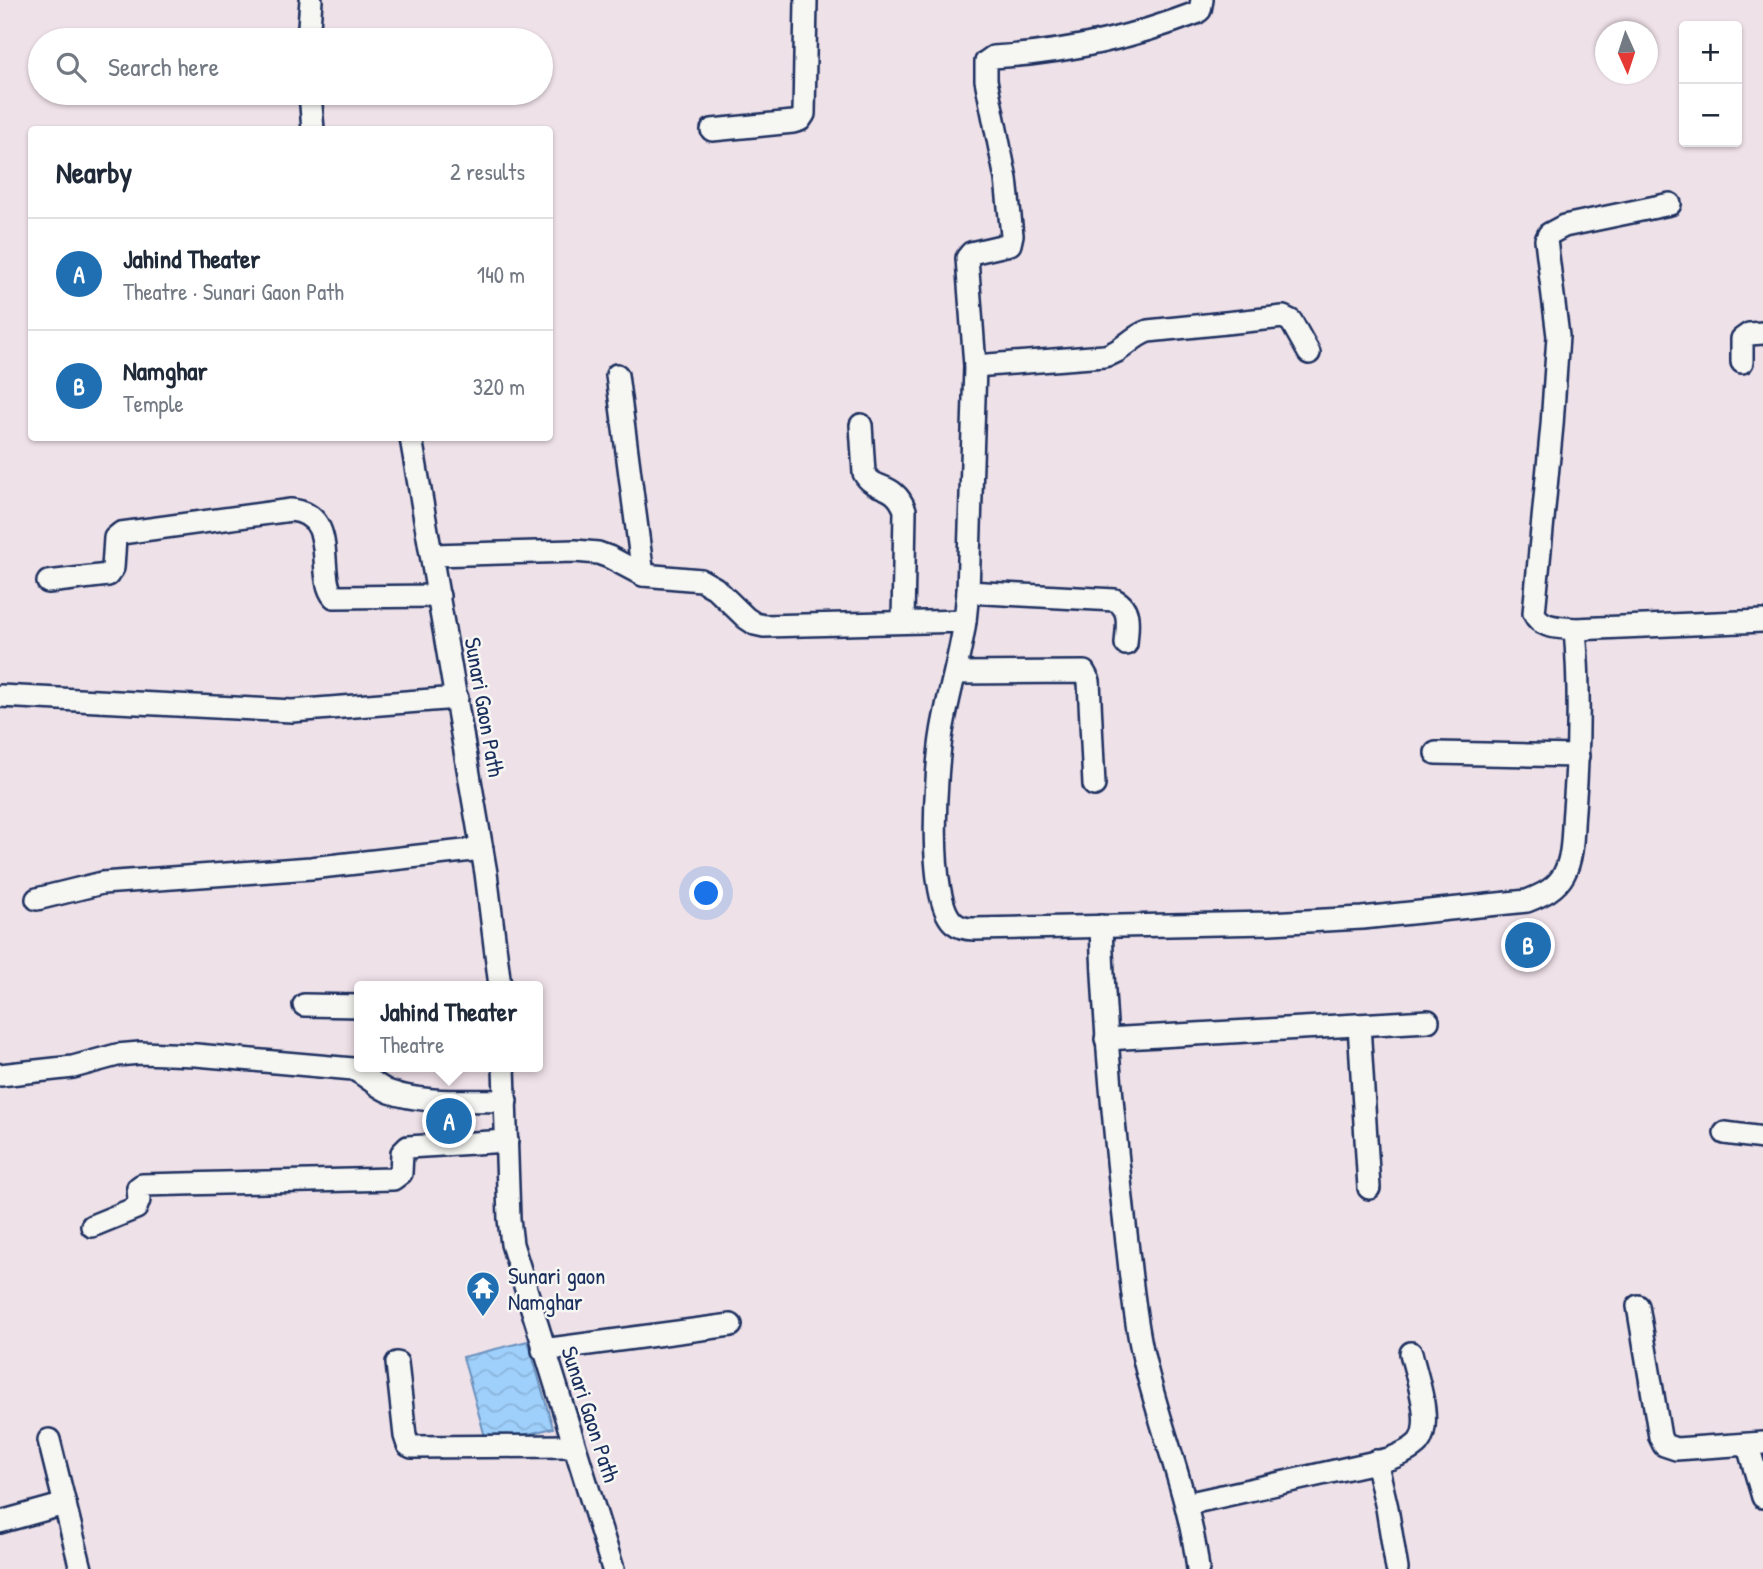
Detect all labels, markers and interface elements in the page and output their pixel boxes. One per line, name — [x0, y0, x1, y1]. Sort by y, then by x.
north arrow — [1595, 21, 1658, 84]
map controls — [1679, 21, 1742, 147]
button: + — [1679, 21, 1742, 84]
search box — [28, 28, 553, 105]
icon: search — [52, 48, 90, 86]
text: Search here — [108, 49, 219, 84]
button: − — [1679, 84, 1742, 147]
text: Nearby — [56, 152, 132, 192]
text: 2 results — [450, 156, 525, 187]
text: Jahind Theater — [123, 241, 260, 276]
text: A — [73, 259, 85, 290]
text: 140 m — [477, 259, 525, 290]
text: Theatre · Sunari Gaon Path — [123, 276, 344, 307]
text: Namghar — [123, 353, 207, 388]
text: B — [73, 371, 85, 402]
text: 320 m — [473, 371, 525, 402]
text: Temple — [123, 388, 184, 419]
street label: Sunari Gaon Path — [457, 635, 513, 780]
your location — [689, 876, 723, 910]
pin: B — [1505, 919, 1551, 971]
popup — [354, 981, 543, 1072]
text: Jahind Theater — [380, 994, 517, 1029]
text: Theatre — [380, 1029, 444, 1060]
pin: A — [426, 1095, 472, 1147]
place label: Sunari gaon Namghar — [508, 1260, 605, 1317]
temple icon: Sunari gaon Namghar — [464, 1269, 502, 1318]
street label: Sunari Gaon Path — [554, 1342, 628, 1486]

